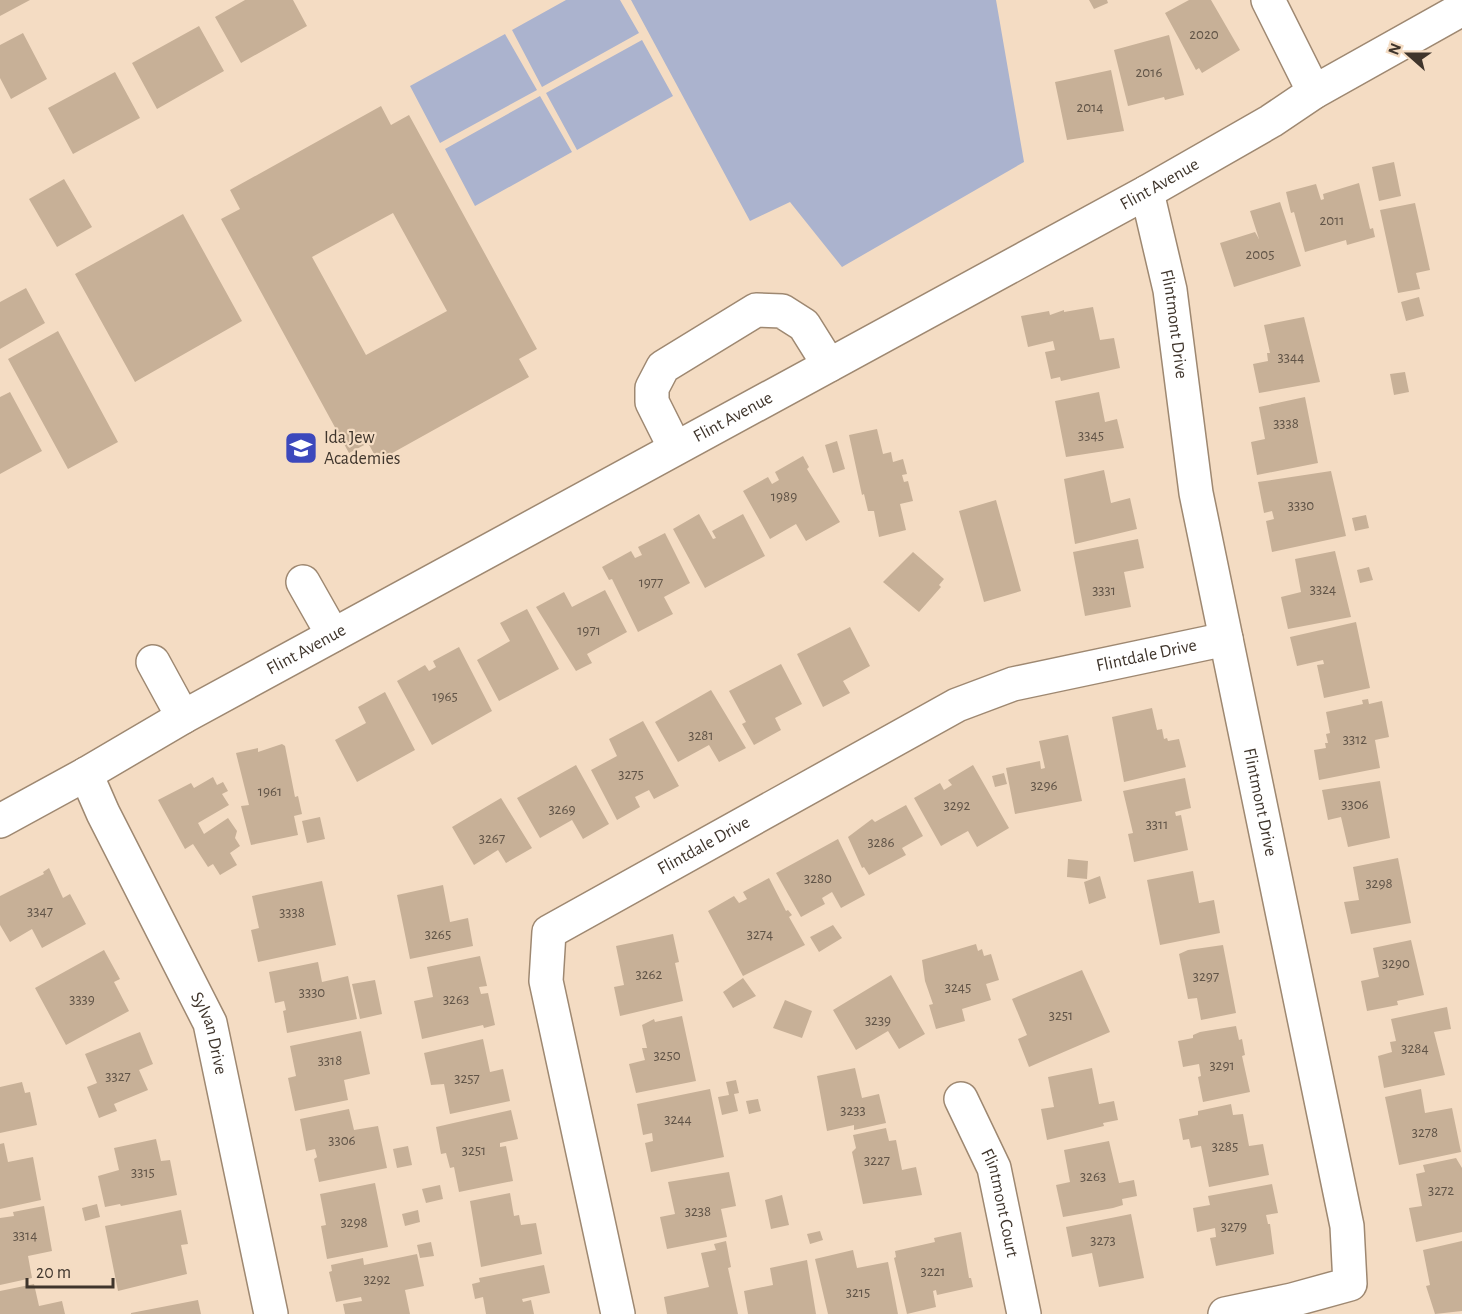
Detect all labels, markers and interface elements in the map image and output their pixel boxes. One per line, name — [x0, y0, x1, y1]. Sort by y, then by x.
north arrow — [1378, 24, 1438, 84]
house number: 2020 — [1189, 27, 1219, 42]
text: N — [1385, 41, 1404, 57]
house number: 2016 — [1136, 65, 1162, 80]
house number: 2014 — [1076, 100, 1104, 115]
street label: Flint Avenue — [1117, 155, 1202, 214]
house number: 2011 — [1319, 213, 1345, 228]
house number: 2005 — [1246, 247, 1274, 262]
street label: Flintmont Drive — [1156, 268, 1190, 380]
house number: 3344 — [1278, 350, 1304, 365]
street label: Flint Avenue — [691, 389, 776, 446]
house number: 3338 — [1273, 416, 1299, 431]
house number: 3345 — [1078, 428, 1104, 443]
place label: Ida Jew Academies — [324, 429, 400, 468]
school or university icon: Ida Jew Academies — [283, 430, 319, 466]
house number: 1989 — [771, 489, 797, 504]
house number: 3330 — [1288, 498, 1314, 513]
house number: 1977 — [639, 575, 663, 590]
house number: 3324 — [1310, 582, 1336, 597]
house number: 3331 — [1092, 583, 1116, 598]
street label: Flint Avenue — [264, 621, 349, 679]
house number: 1971 — [577, 623, 601, 638]
street label: Flintdale Drive — [1095, 636, 1198, 675]
house number: 1965 — [432, 689, 458, 704]
house number: 3281 — [688, 728, 714, 743]
house number: 3312 — [1343, 732, 1367, 747]
street label: Flintmont Drive — [1240, 746, 1280, 858]
house number: 3275 — [618, 767, 644, 782]
house number: 3296 — [1030, 778, 1058, 793]
house number: 1961 — [258, 784, 282, 799]
house number: 3306 — [1341, 797, 1369, 812]
house number: 3292 — [944, 798, 971, 813]
house number: 3269 — [548, 802, 576, 817]
street label: Flintdale Drive — [655, 813, 753, 879]
house number: 3311 — [1146, 817, 1168, 832]
house number: 3267 — [479, 831, 505, 846]
house number: 3286 — [867, 835, 895, 850]
house number: 3280 — [804, 871, 832, 886]
house number: 3298 — [1365, 876, 1393, 891]
house number: 3347 — [27, 904, 53, 919]
house number: 3338 — [279, 905, 305, 920]
house number: 3265 — [425, 927, 451, 942]
house number: 3274 — [747, 927, 773, 942]
house number: 3290 — [1382, 956, 1410, 971]
house number: 3262 — [636, 967, 663, 982]
house number: 3297 — [1193, 969, 1219, 984]
house number: 3245 — [945, 980, 971, 995]
house number: 3330 — [299, 985, 325, 1000]
street label: Sylvan Drive — [187, 990, 230, 1076]
house number: 3339 — [69, 992, 95, 1007]
house number: 3263 — [443, 992, 469, 1007]
house number: 3251 — [1049, 1008, 1073, 1023]
house number: 3239 — [865, 1013, 891, 1028]
house number: 3284 — [1401, 1041, 1429, 1056]
house number: 3250 — [653, 1048, 681, 1063]
house number: 3318 — [318, 1053, 342, 1068]
house number: 3291 — [1209, 1058, 1235, 1073]
house number: 3327 — [105, 1069, 131, 1084]
house number: 3257 — [454, 1071, 480, 1086]
house number: 3233 — [840, 1103, 866, 1118]
house number: 3244 — [664, 1112, 692, 1127]
house number: 3278 — [1412, 1125, 1438, 1140]
house number: 3306 — [328, 1133, 356, 1148]
house number: 3285 — [1212, 1139, 1238, 1154]
house number: 3251 — [462, 1143, 486, 1158]
street label: Flintmont Court — [977, 1146, 1021, 1259]
house number: 3227 — [864, 1153, 890, 1168]
house number: 3315 — [131, 1165, 155, 1180]
house number: 3263 — [1080, 1169, 1106, 1184]
house number: 3272 — [1428, 1183, 1454, 1198]
house number: 3238 — [685, 1204, 711, 1219]
house number: 3298 — [340, 1215, 368, 1230]
house number: 3279 — [1221, 1219, 1247, 1234]
house number: 3314 — [13, 1228, 37, 1243]
house number: 3273 — [1090, 1233, 1116, 1248]
scale bar — [27, 1251, 112, 1289]
text: 20 m — [36, 1264, 71, 1282]
house number: 3221 — [921, 1264, 946, 1279]
house number: 3292 — [364, 1272, 391, 1287]
house number: 3215 — [846, 1285, 870, 1300]

